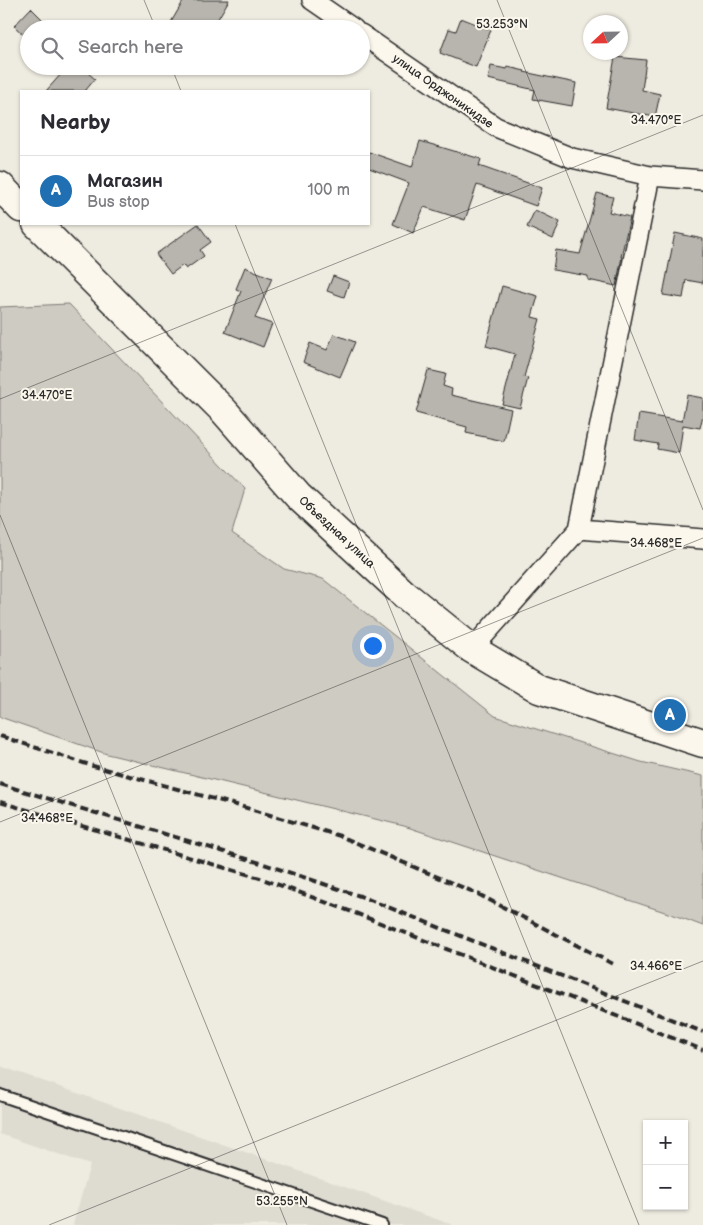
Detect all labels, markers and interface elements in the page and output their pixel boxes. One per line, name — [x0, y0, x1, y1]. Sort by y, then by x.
north arrow — [583, 15, 628, 60]
text: 53.253°N — [476, 17, 528, 32]
search box — [20, 20, 370, 75]
icon: search — [38, 34, 66, 62]
text: Search here — [78, 36, 183, 59]
street label: улица Орджоникидзе — [389, 51, 496, 132]
text: Nearby — [40, 110, 110, 135]
text: 34.470°E — [631, 113, 681, 128]
text: Магазин — [87, 170, 163, 193]
text: A — [51, 181, 61, 200]
text: 100 m — [307, 181, 350, 200]
text: Bus stop — [87, 193, 150, 212]
text: 34.470°E — [22, 388, 72, 403]
street label: Объездная улица — [295, 493, 378, 572]
text: 34.468°E — [630, 536, 682, 551]
your location — [360, 633, 386, 659]
pin: A — [654, 696, 686, 734]
text: 34.468°E — [21, 811, 73, 826]
text: 34.466°E — [630, 959, 682, 974]
map controls — [643, 1120, 688, 1210]
button: + — [643, 1120, 688, 1165]
button: − — [643, 1165, 688, 1210]
text: 53.255°N — [256, 1194, 308, 1209]

